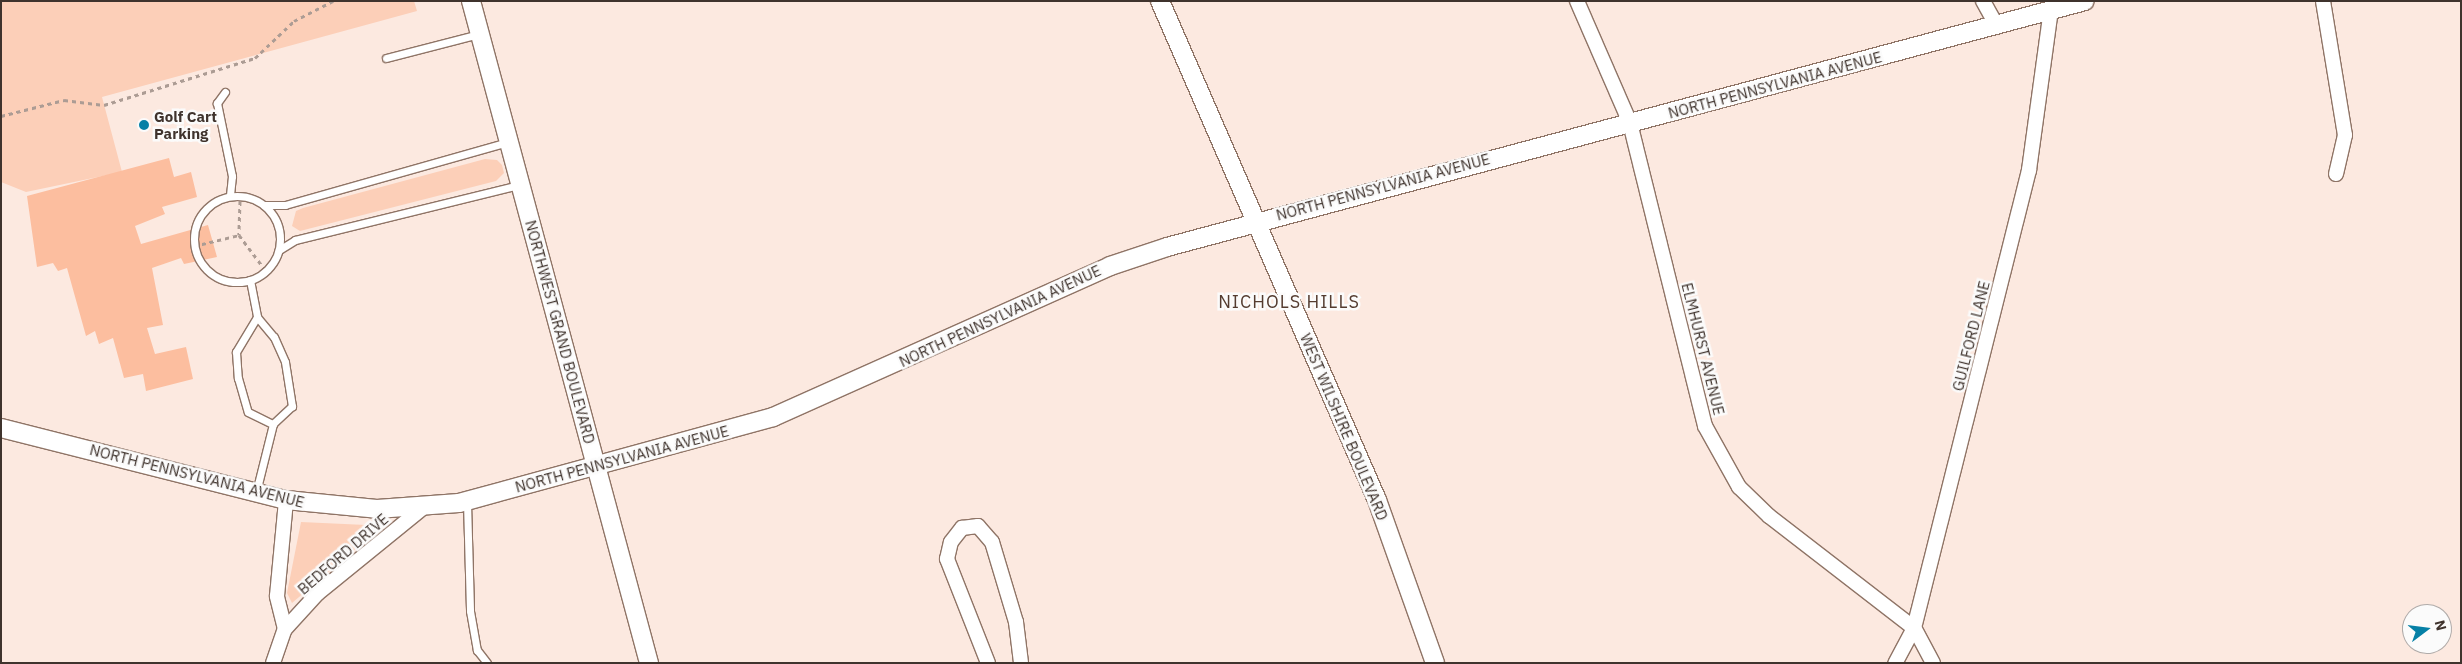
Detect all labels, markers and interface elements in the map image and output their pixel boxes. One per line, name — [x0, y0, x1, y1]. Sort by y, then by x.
street label: NORTH PENNSYLVANIA AVENUE — [1666, 48, 1884, 122]
place label: Golf Cart Parking — [154, 107, 217, 142]
marker: Golf Cart Parking — [138, 119, 150, 131]
street label: NORTH PENNSYLVANIA AVENUE — [1274, 150, 1492, 224]
street label: NORTHWEST GRAND BOULEVARD — [521, 218, 599, 446]
street label: NORTH PENNSYLVANIA AVENUE — [896, 261, 1104, 371]
street label: GUILFORD LANE — [1949, 279, 1993, 393]
street label: ELMHURST AVENUE — [1678, 281, 1728, 417]
district label: NICHOLS HILLS — [1217, 291, 1361, 313]
street label: WEST WILSHIRE BOULEVARD — [1296, 331, 1392, 523]
street label: NORTH PENNSYLVANIA AVENUE — [513, 422, 731, 496]
street label: NORTH PENNSYLVANIA AVENUE — [88, 441, 306, 511]
street label: BEDFORD DRIVE — [294, 510, 392, 598]
north arrow — [2402, 604, 2452, 654]
text: N — [2431, 618, 2451, 633]

